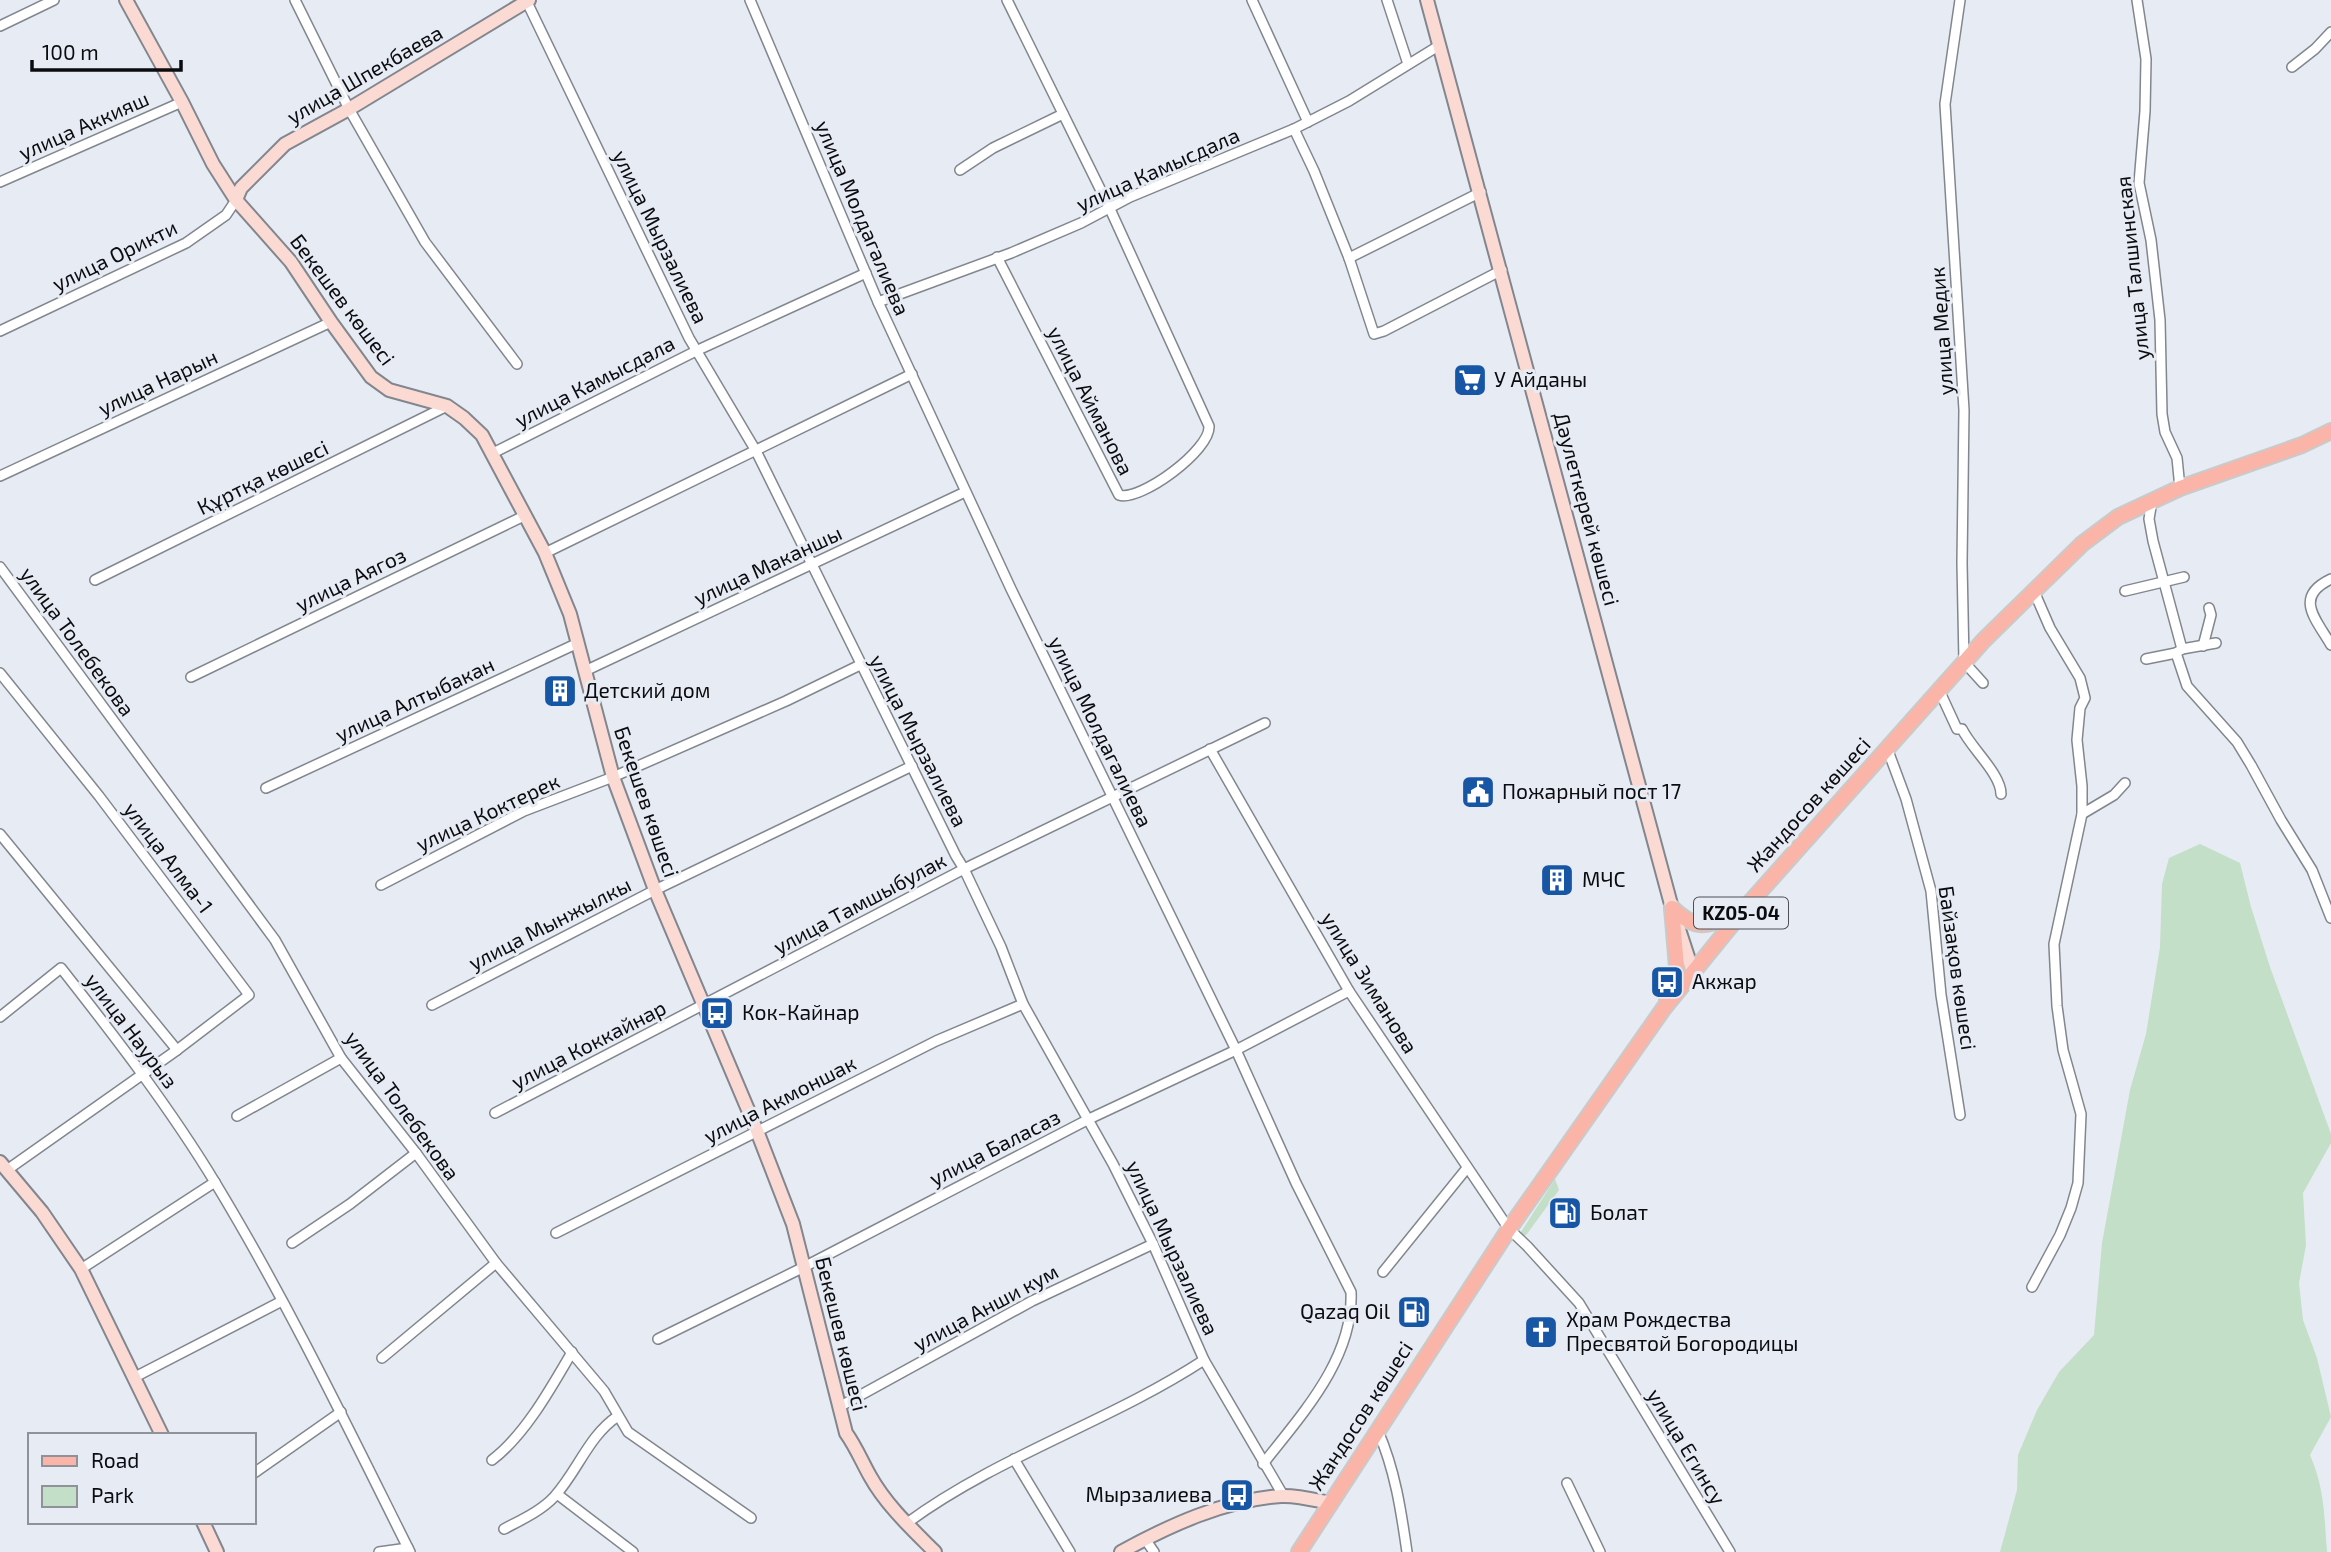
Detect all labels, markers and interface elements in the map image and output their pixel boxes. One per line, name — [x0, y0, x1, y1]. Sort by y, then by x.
street label: улица Шпекбаева — [282, 19, 447, 129]
scale bar — [32, 28, 180, 72]
text: 100 m — [42, 39, 99, 64]
street label: улица Аккияш — [15, 85, 153, 165]
street label: улица Молдагалиева — [810, 116, 916, 319]
street label: улица Камысдала — [1072, 121, 1243, 217]
street label: улица Мырзалиева — [608, 146, 714, 328]
street label: улица Талшинская — [2109, 175, 2155, 361]
street label: улица Орикти — [48, 214, 181, 297]
street label: Бекешев көшесі — [286, 228, 401, 370]
street label: улица Медик — [1924, 266, 1958, 396]
street label: улица Айманова — [1042, 322, 1140, 479]
street label: улица Камысдала — [510, 330, 679, 433]
street label: улица Нарын — [94, 343, 221, 421]
supermarket icon: У Айданы — [1451, 361, 1489, 399]
place label: У Айданы — [1494, 366, 1587, 391]
street label: Дәулеткерей көшесі — [1549, 409, 1625, 608]
street label: Құртқа көшесі — [193, 434, 332, 519]
street label: улица Маканшы — [689, 519, 846, 611]
street label: улица Аягоз — [291, 541, 410, 617]
street label: улица Толебекова — [15, 562, 141, 721]
street label: улица Молдагалиева — [1043, 632, 1158, 831]
street label: улица Мырзалиева — [864, 650, 974, 831]
street label: улица Алтыбакан — [331, 651, 498, 747]
building icon: Детский дом — [541, 672, 579, 710]
place label: Детский дом — [584, 677, 710, 702]
street label: Бекешев көшесі — [610, 723, 685, 880]
street label: Жандосов көшесі — [1741, 732, 1875, 876]
street label: улица Коктерек — [412, 767, 563, 857]
public building icon: Пожарный пост 17 — [1459, 773, 1497, 811]
place label: Пожарный пост 17 — [1502, 778, 1681, 803]
street label: улица Алма-1 — [119, 797, 219, 918]
street label: улица Тамшыбулак — [769, 847, 950, 960]
building icon: МЧС — [1538, 861, 1576, 899]
place label: МЧС — [1582, 866, 1626, 891]
street label: улица Мынжылкы — [464, 871, 635, 975]
street label: Байзақов көшесі — [1935, 884, 1982, 1051]
road number: KZ05-04 — [1694, 897, 1788, 928]
street label: улица Зиманова — [1316, 907, 1424, 1058]
bus stop icon: Акжар — [1648, 963, 1686, 1001]
street label: улица Наурыз — [80, 967, 184, 1093]
place label: Акжар — [1692, 968, 1757, 993]
street label: улица Коккайнар — [507, 994, 670, 1094]
bus stop icon: Кок-Кайнар — [698, 994, 736, 1032]
place label: Кок-Кайнар — [742, 999, 860, 1024]
street label: улица Толебекова — [340, 1026, 466, 1185]
street label: улица Акмоншак — [699, 1050, 860, 1149]
street label: улица Баласаз — [925, 1103, 1064, 1191]
street label: улица Мырзалиева — [1121, 1156, 1225, 1339]
fuel station icon: Болат — [1546, 1194, 1584, 1232]
place label: Болат — [1590, 1199, 1648, 1224]
street label: Бекешев көшесі — [811, 1254, 874, 1413]
street label: улица Анши кум — [908, 1258, 1063, 1356]
fuel station icon: Qazaq Oil — [1395, 1293, 1433, 1331]
place label: Qazaq Oil — [1300, 1298, 1391, 1324]
place label: Храм Рождества Пресвятой Богородицы — [1566, 1306, 1798, 1355]
church icon: Храм Рождества Пресвятой Богородицы — [1522, 1313, 1560, 1351]
street label: Жандосов көшесі — [1302, 1336, 1417, 1494]
street label: улица Егинсу — [1642, 1384, 1732, 1509]
legend — [28, 1433, 256, 1524]
text: Road — [91, 1447, 139, 1472]
bus stop icon: Мырзалиева — [1218, 1476, 1256, 1514]
place label: Мырзалиева — [1085, 1481, 1212, 1506]
text: Park — [91, 1482, 134, 1507]

